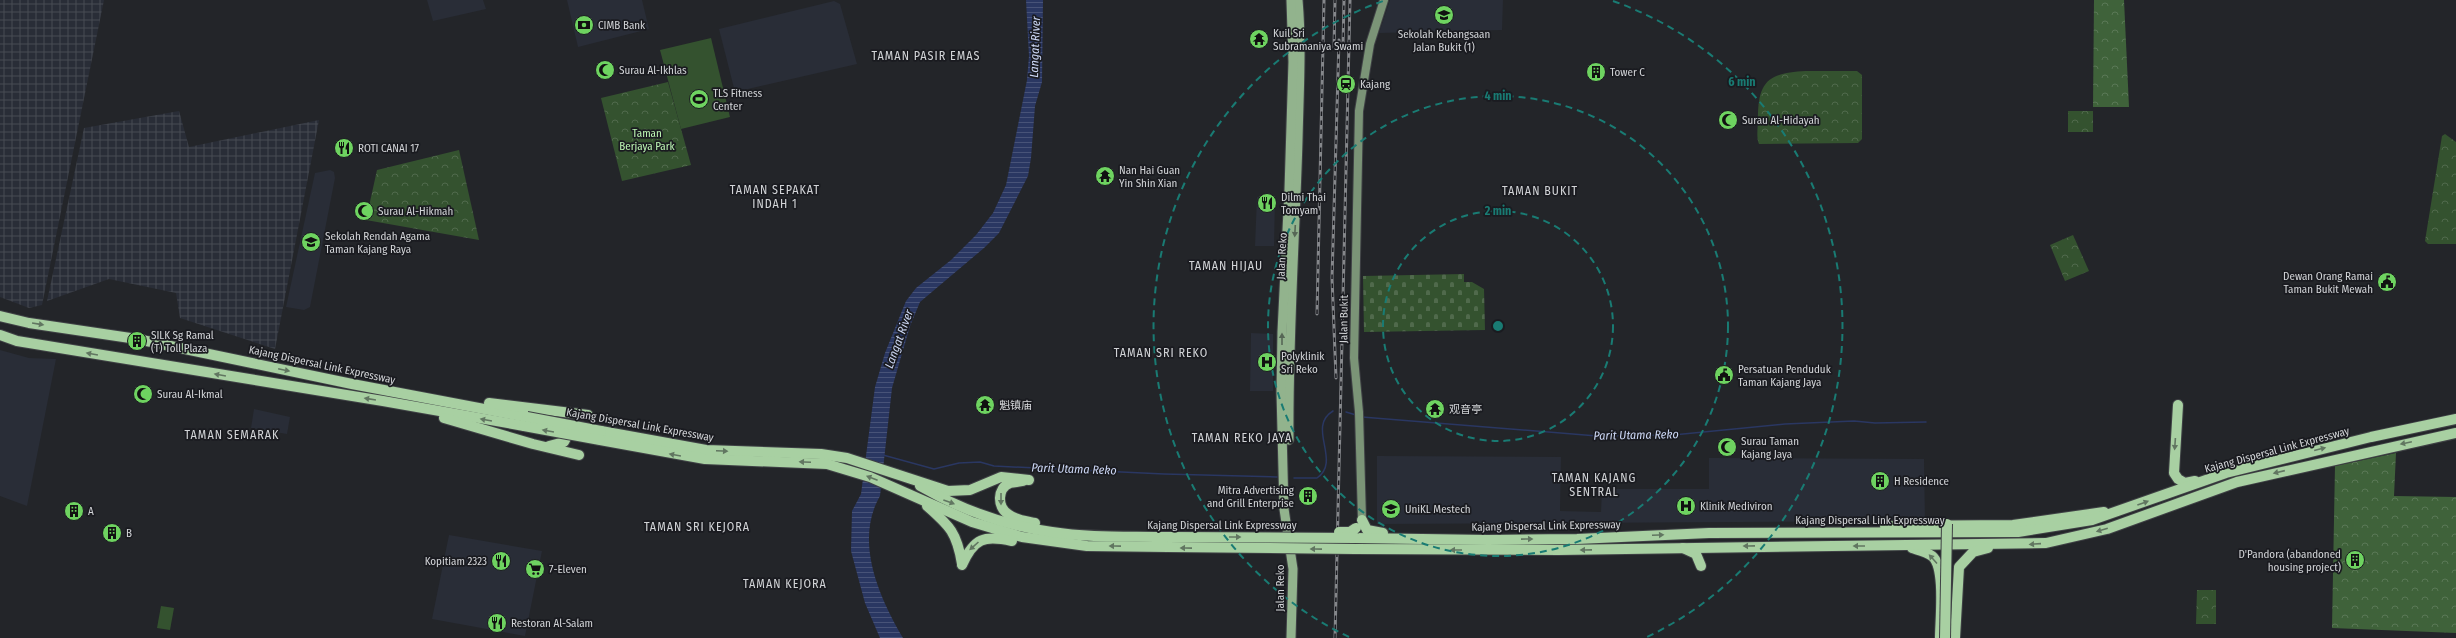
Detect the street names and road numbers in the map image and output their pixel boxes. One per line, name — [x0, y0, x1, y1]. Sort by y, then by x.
street label: Jalan Reko — [1274, 232, 1290, 280]
street label: Jalan Bukit — [1337, 294, 1351, 343]
street label: Kajang Dispersal Link Expressway — [248, 343, 396, 387]
street label: Kajang Dispersal Link Expressway — [565, 406, 715, 444]
street label: Kajang Dispersal Link Expressway — [2203, 424, 2351, 476]
street label: Kajang Dispersal Link Expressway — [1795, 514, 1945, 527]
street label: Kajang Dispersal Link Expressway — [1471, 518, 1621, 534]
street label: Kajang Dispersal Link Expressway — [1147, 519, 1297, 532]
street label: Jalan Reko — [1274, 564, 1287, 611]

